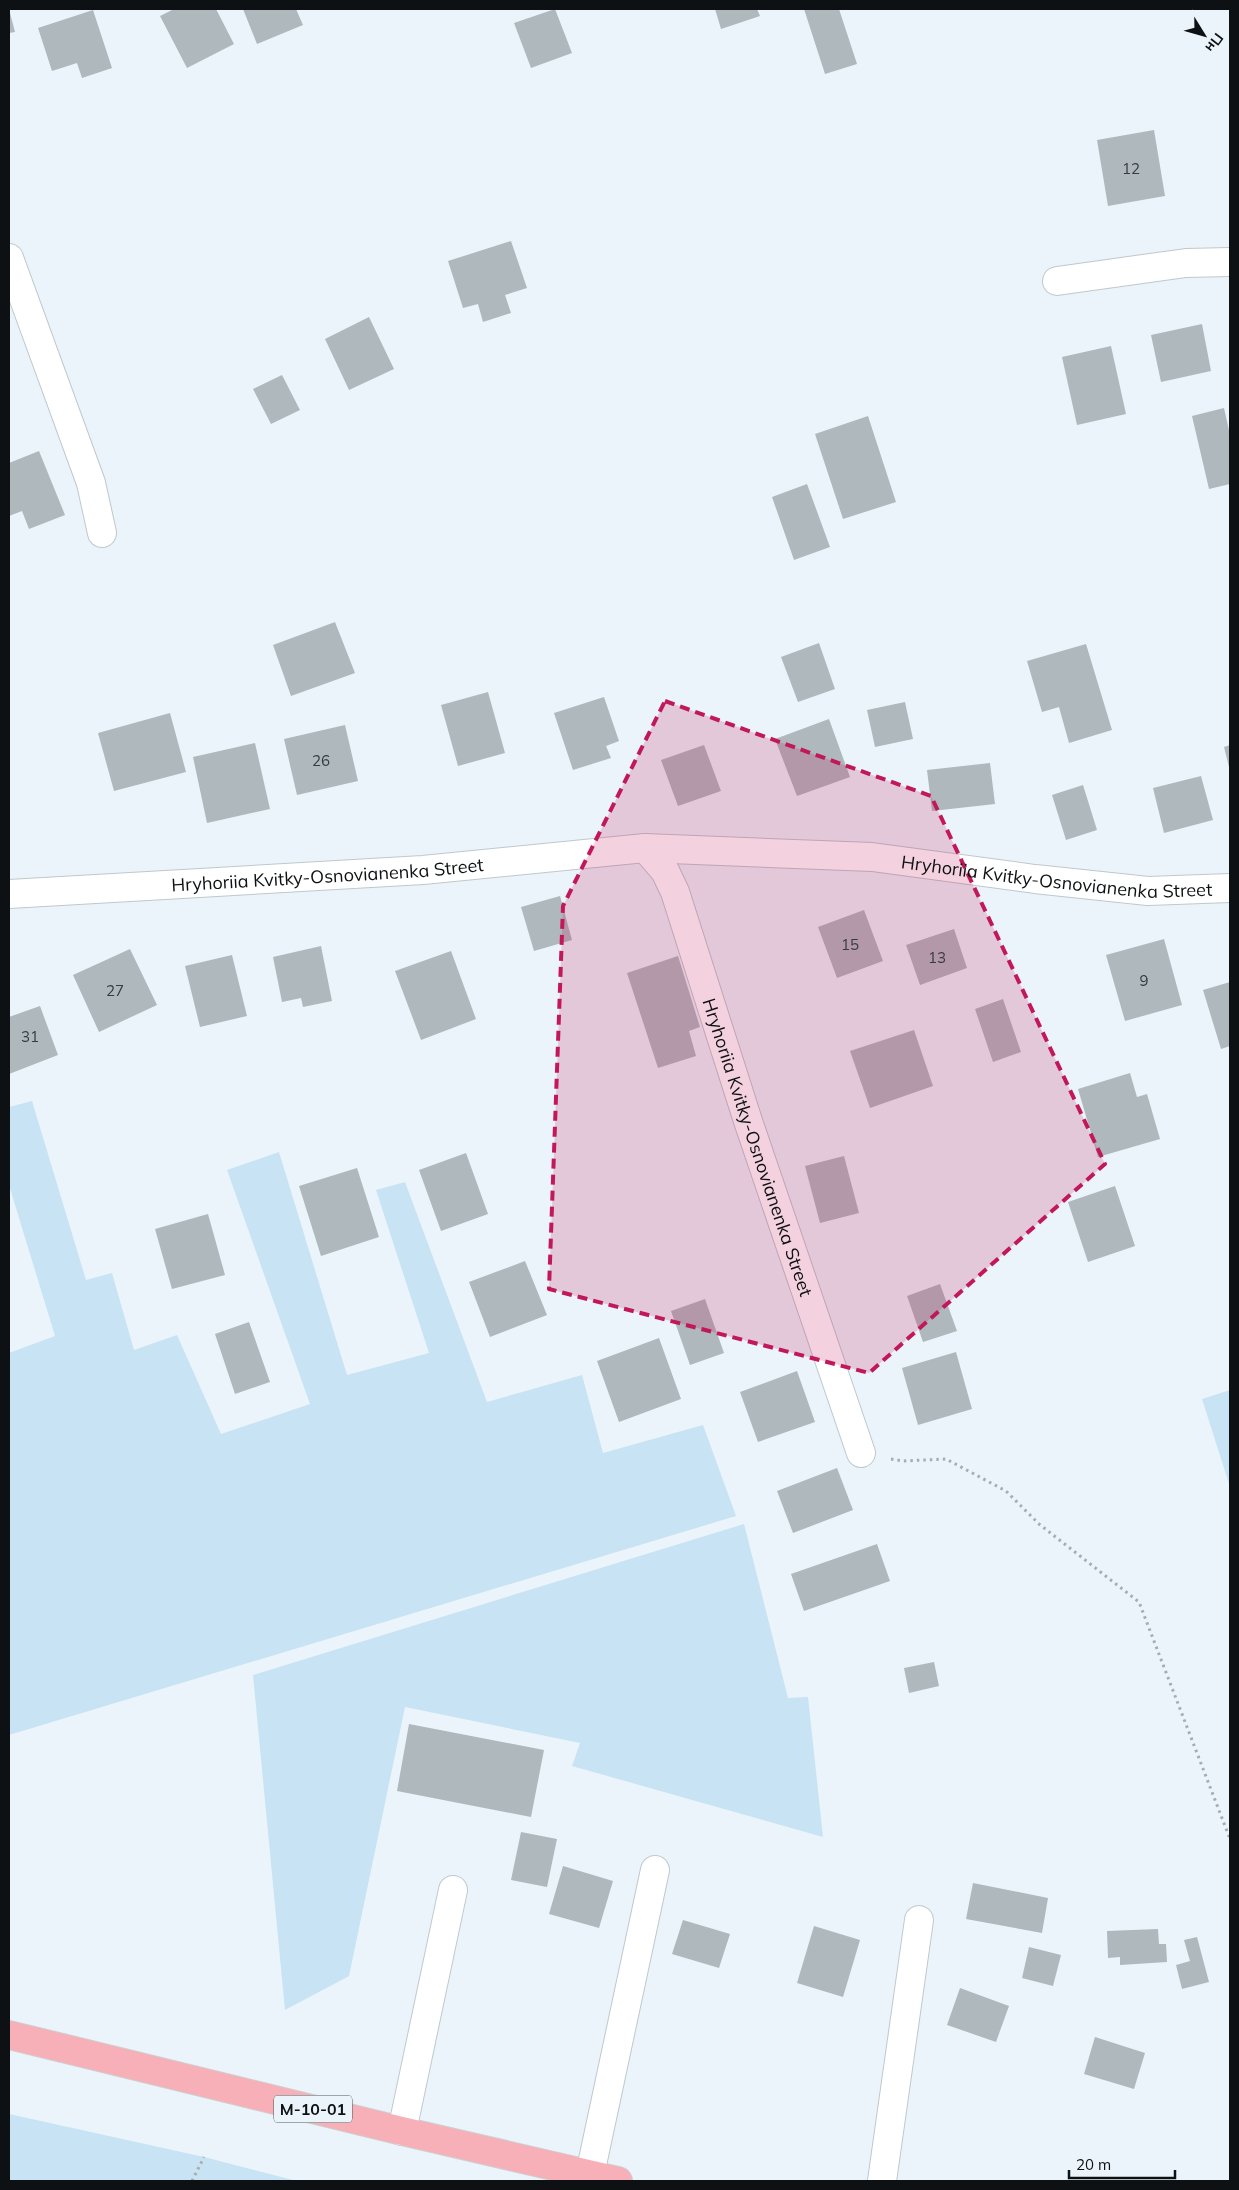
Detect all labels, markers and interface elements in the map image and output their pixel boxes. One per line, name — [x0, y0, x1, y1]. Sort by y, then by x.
north arrow — [1179, 10, 1229, 60]
text: Пн — [1201, 30, 1227, 56]
house number: 12 — [1122, 159, 1140, 178]
house number: 26 — [312, 751, 330, 770]
street label: Hryhoriia Kvitky-Osnovianenka Street — [900, 850, 1213, 903]
street label: Hryhoriia Kvitky-Osnovianenka Street — [171, 853, 484, 896]
house number: 15 — [841, 935, 859, 954]
house number: 13 — [928, 948, 946, 967]
house number: 9 — [1139, 971, 1149, 990]
house number: 27 — [106, 981, 124, 1000]
street label: Hryhoriia Kvitky-Osnovianenka Street — [698, 995, 818, 1299]
house number: 31 — [21, 1027, 39, 1046]
road number: М-10-01 — [274, 2096, 352, 2122]
scale bar — [1069, 2148, 1175, 2180]
text: 20 m — [1076, 2155, 1111, 2174]

